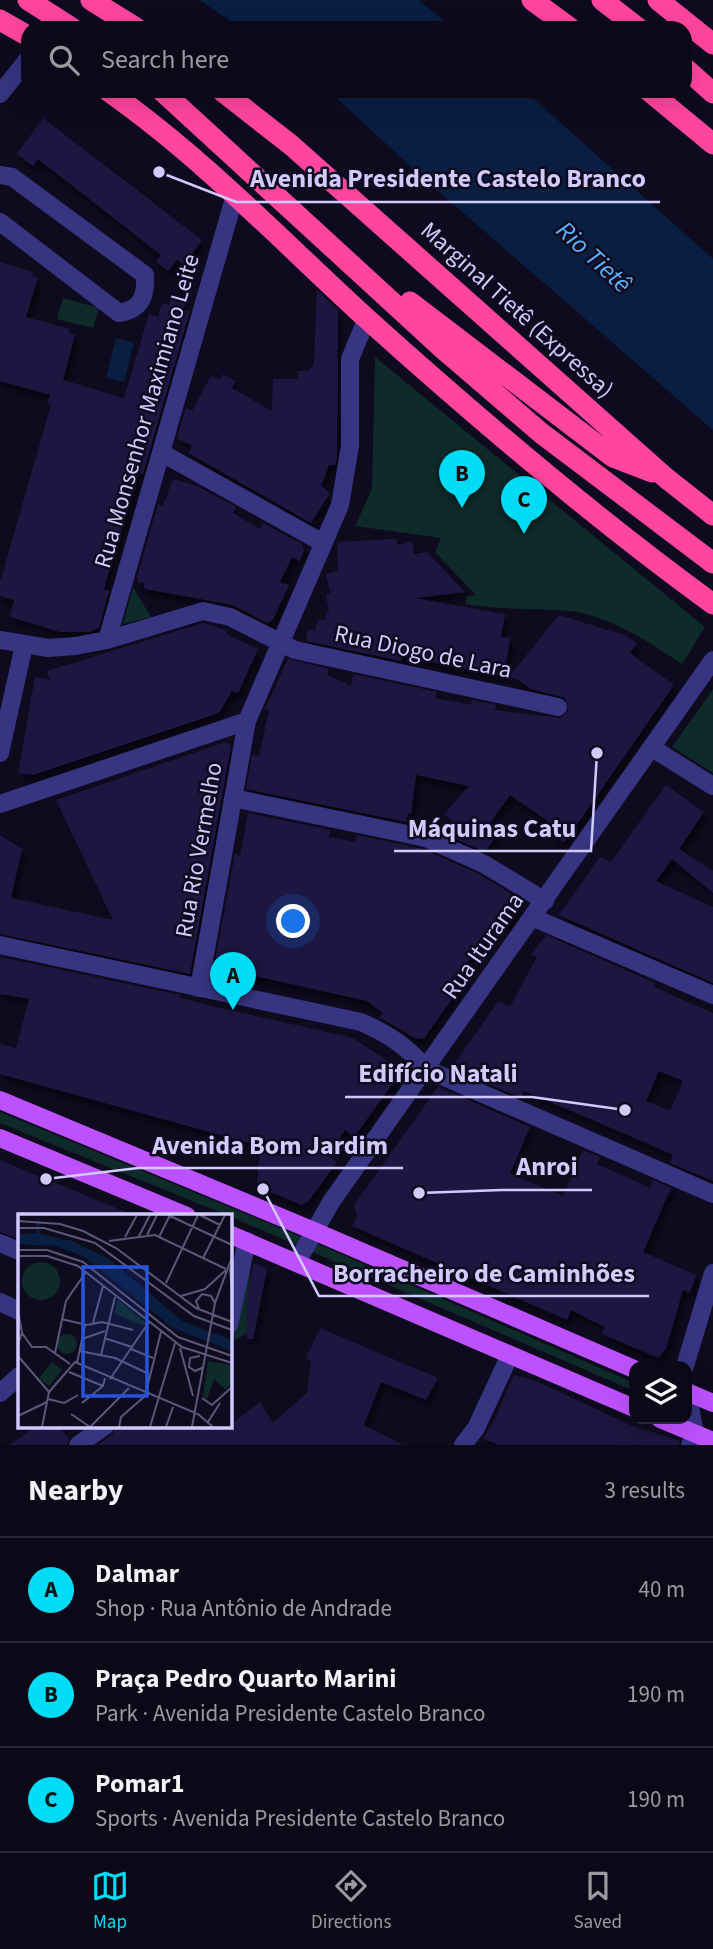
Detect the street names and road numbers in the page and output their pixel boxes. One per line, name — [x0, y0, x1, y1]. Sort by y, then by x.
street label: Marginal Tietê (Expressa) — [413, 214, 621, 406]
street label: Rua Monsenhor Maximiano Leite — [85, 250, 209, 572]
street label: Rua Diogo de Lara — [331, 616, 515, 688]
street label: Rua Rio Vermelho — [166, 760, 232, 940]
street label: Rua Iturama — [433, 886, 533, 1006]

